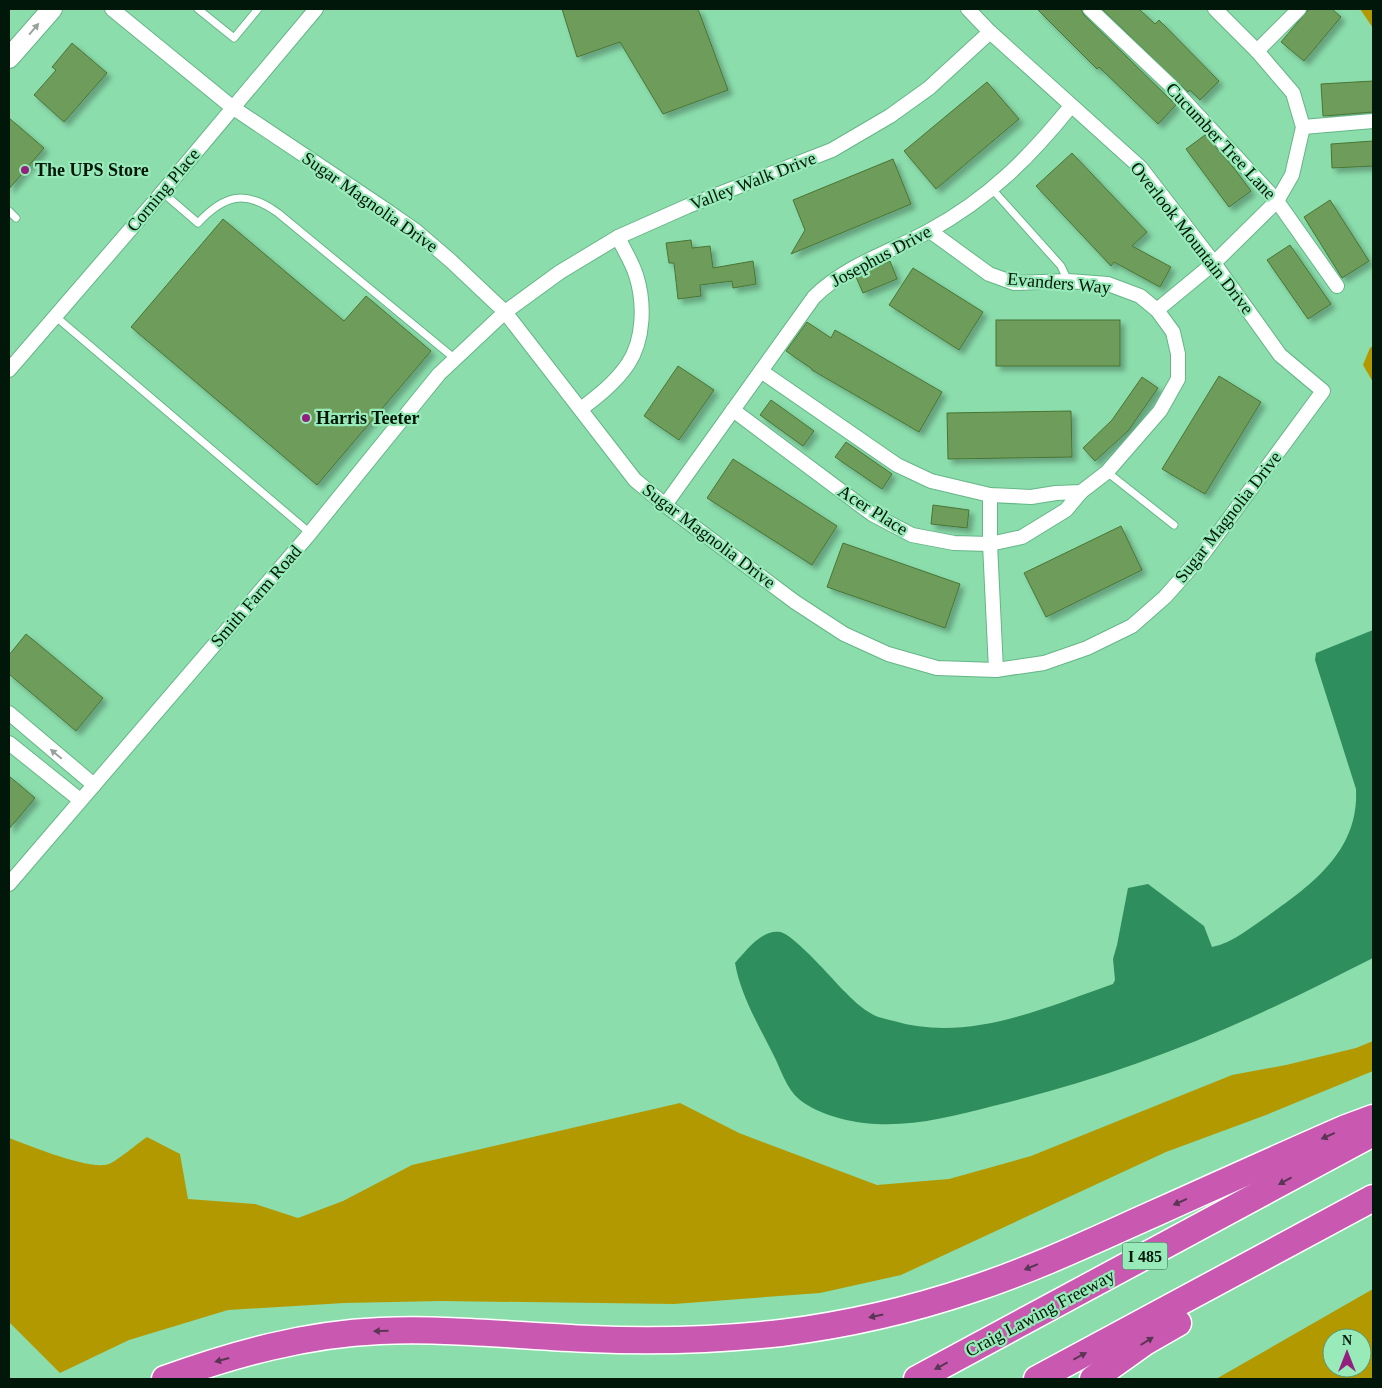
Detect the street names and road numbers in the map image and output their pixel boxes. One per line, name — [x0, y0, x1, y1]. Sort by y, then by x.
street label: Cucumber Tree Lane — [1162, 79, 1280, 203]
street label: Corning Place — [122, 144, 204, 236]
street label: Sugar Magnolia Drive — [298, 148, 442, 256]
street label: Valley Walk Drive — [687, 148, 819, 214]
street label: Overlook Mountain Drive — [1126, 158, 1258, 318]
street label: Josephus Drive — [828, 221, 934, 291]
street label: Evanders Way — [1006, 269, 1112, 297]
street label: Sugar Magnolia Drive — [1171, 447, 1285, 587]
street label: Sugar Magnolia Drive — [639, 480, 779, 592]
street label: Acer Place — [834, 481, 912, 539]
street label: Smith Farm Road — [206, 541, 306, 651]
road number: I 485 — [1122, 1242, 1168, 1270]
street label: Craig Lawing Freeway — [962, 1265, 1118, 1361]

